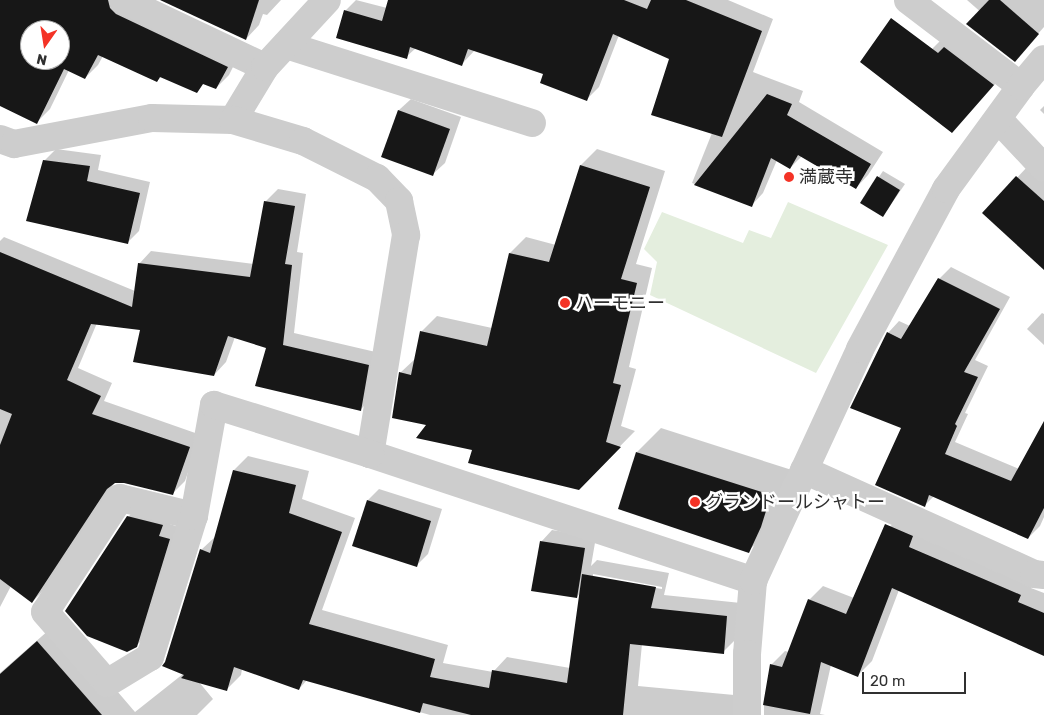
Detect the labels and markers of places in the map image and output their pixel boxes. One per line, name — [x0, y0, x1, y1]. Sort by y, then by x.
place label: 満蔵寺 — [799, 166, 853, 188]
marker: 満蔵寺 — [783, 171, 795, 183]
place label: ハーモニー — [575, 292, 665, 314]
marker: ハーモニー — [559, 297, 571, 309]
place label: グランドールシャトー — [705, 491, 885, 513]
marker: グランドールシャトー — [689, 496, 701, 508]

